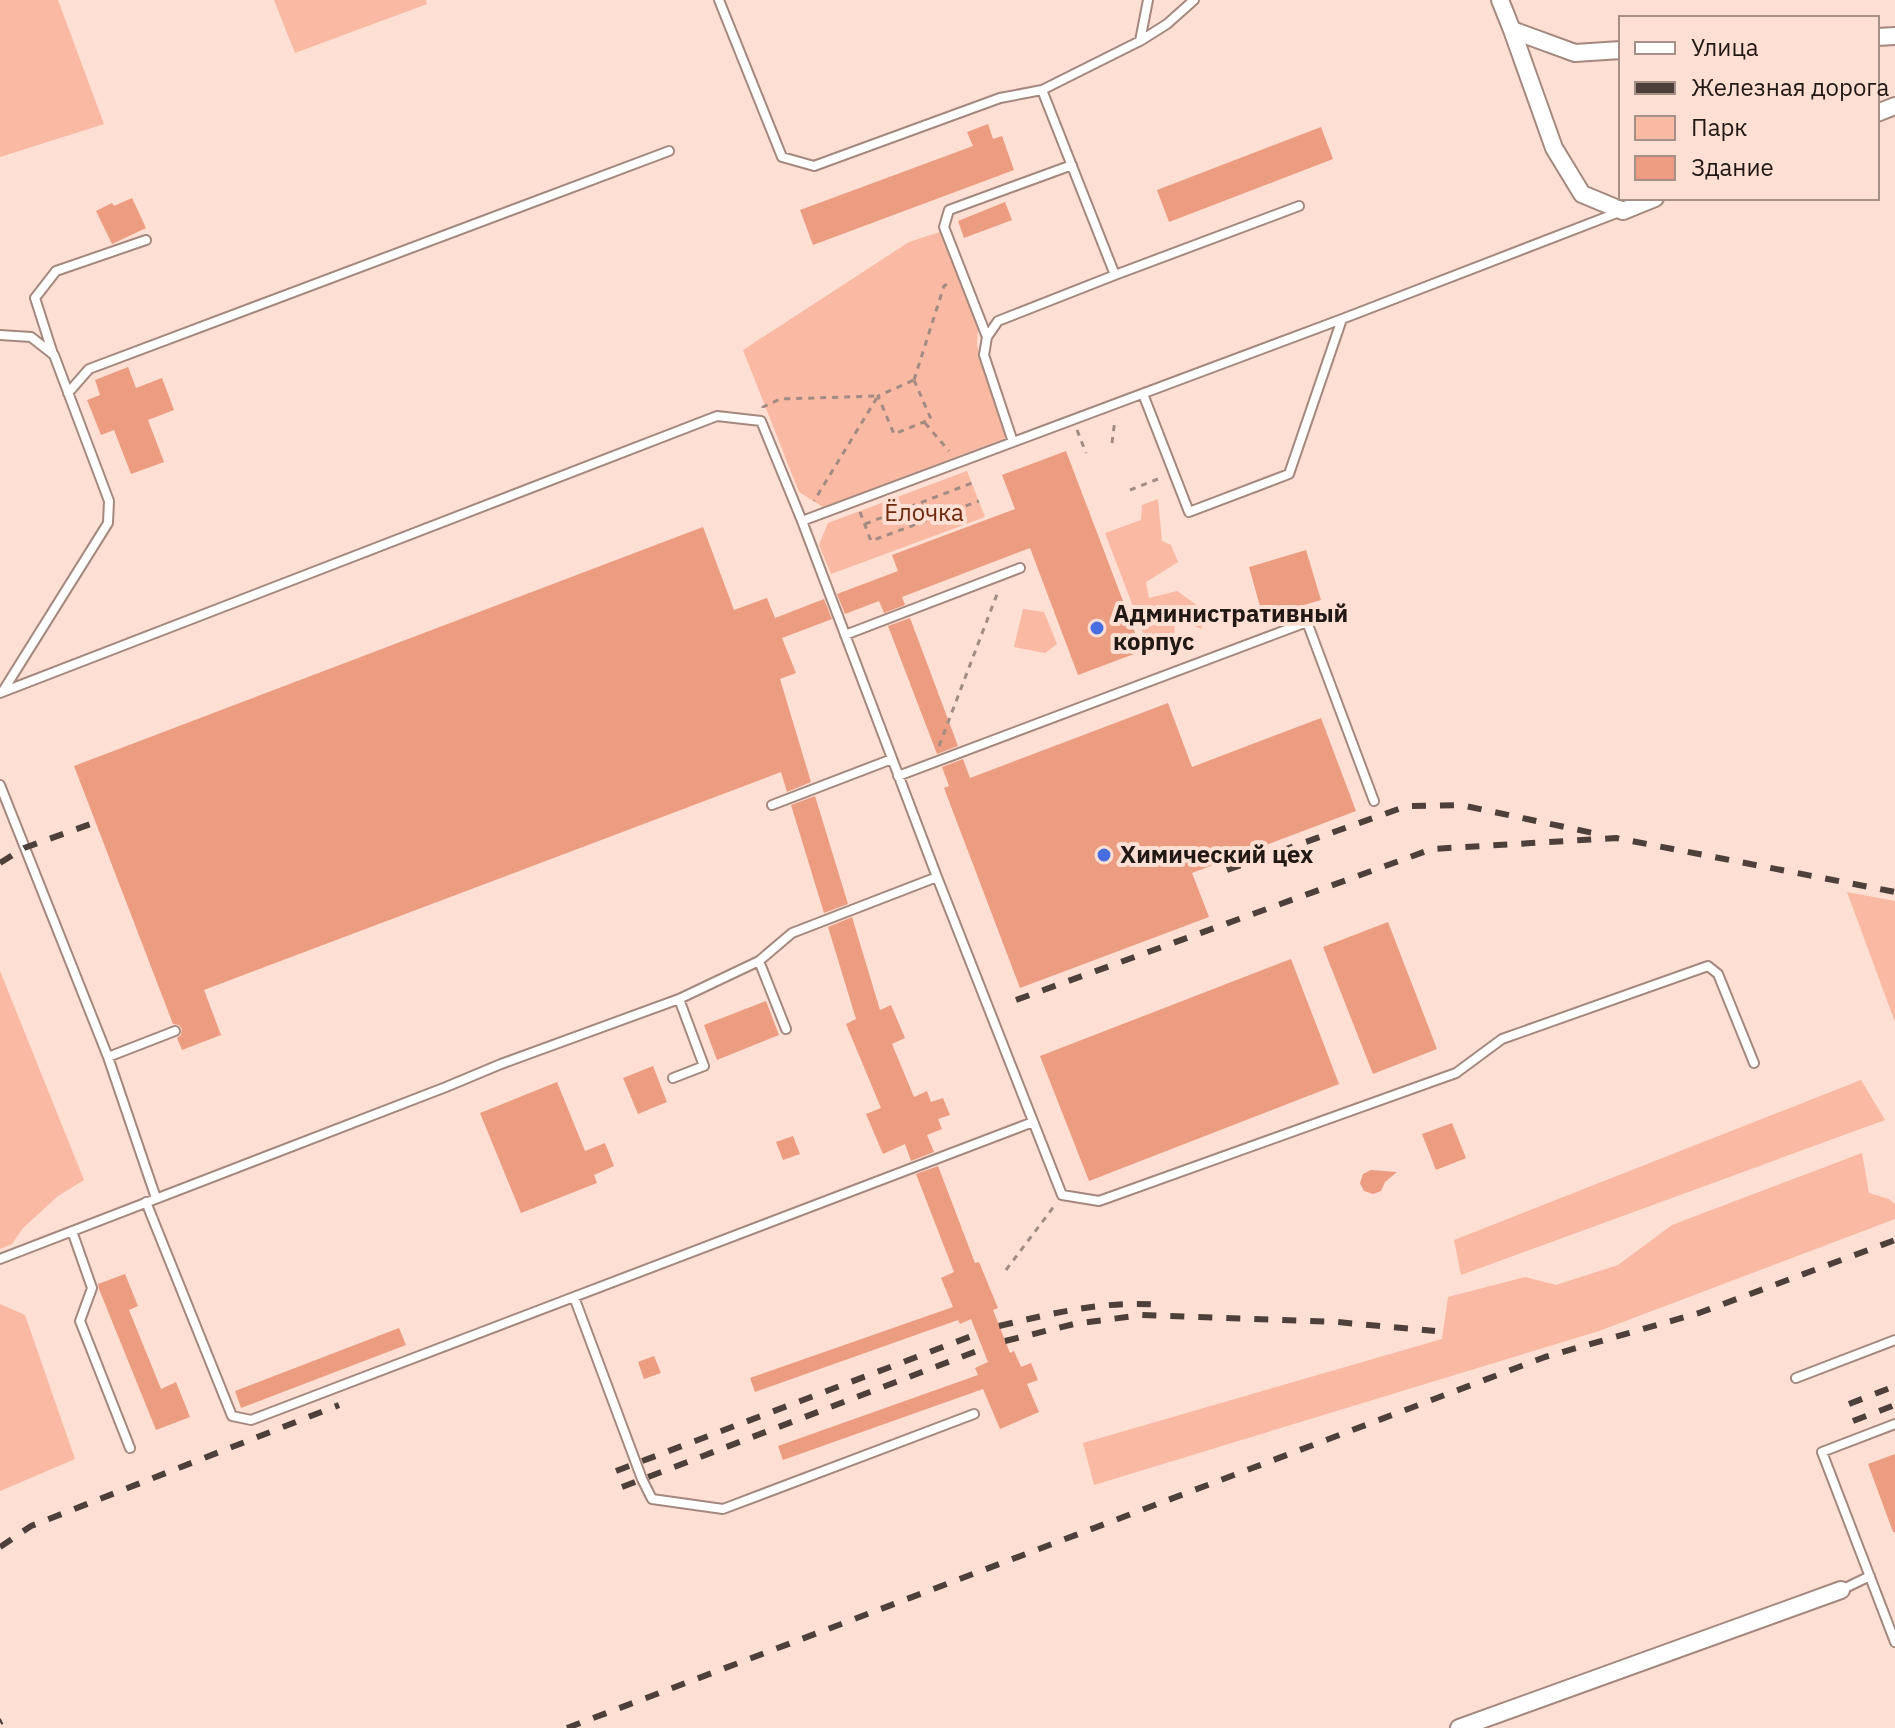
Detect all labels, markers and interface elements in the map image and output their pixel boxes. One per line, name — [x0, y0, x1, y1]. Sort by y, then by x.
legend — [1619, 16, 1879, 200]
text: Улица — [1691, 31, 1759, 63]
text: Железная дорога — [1691, 71, 1889, 103]
text: Парк — [1691, 111, 1748, 143]
text: Здание — [1691, 151, 1774, 183]
park label: Ёлочка — [884, 496, 964, 528]
place label: Административный корпус — [1113, 597, 1348, 657]
marker: Административный корпус — [1088, 619, 1106, 637]
place label: Химический цех — [1120, 838, 1314, 870]
marker: Химический цех — [1095, 846, 1113, 864]

